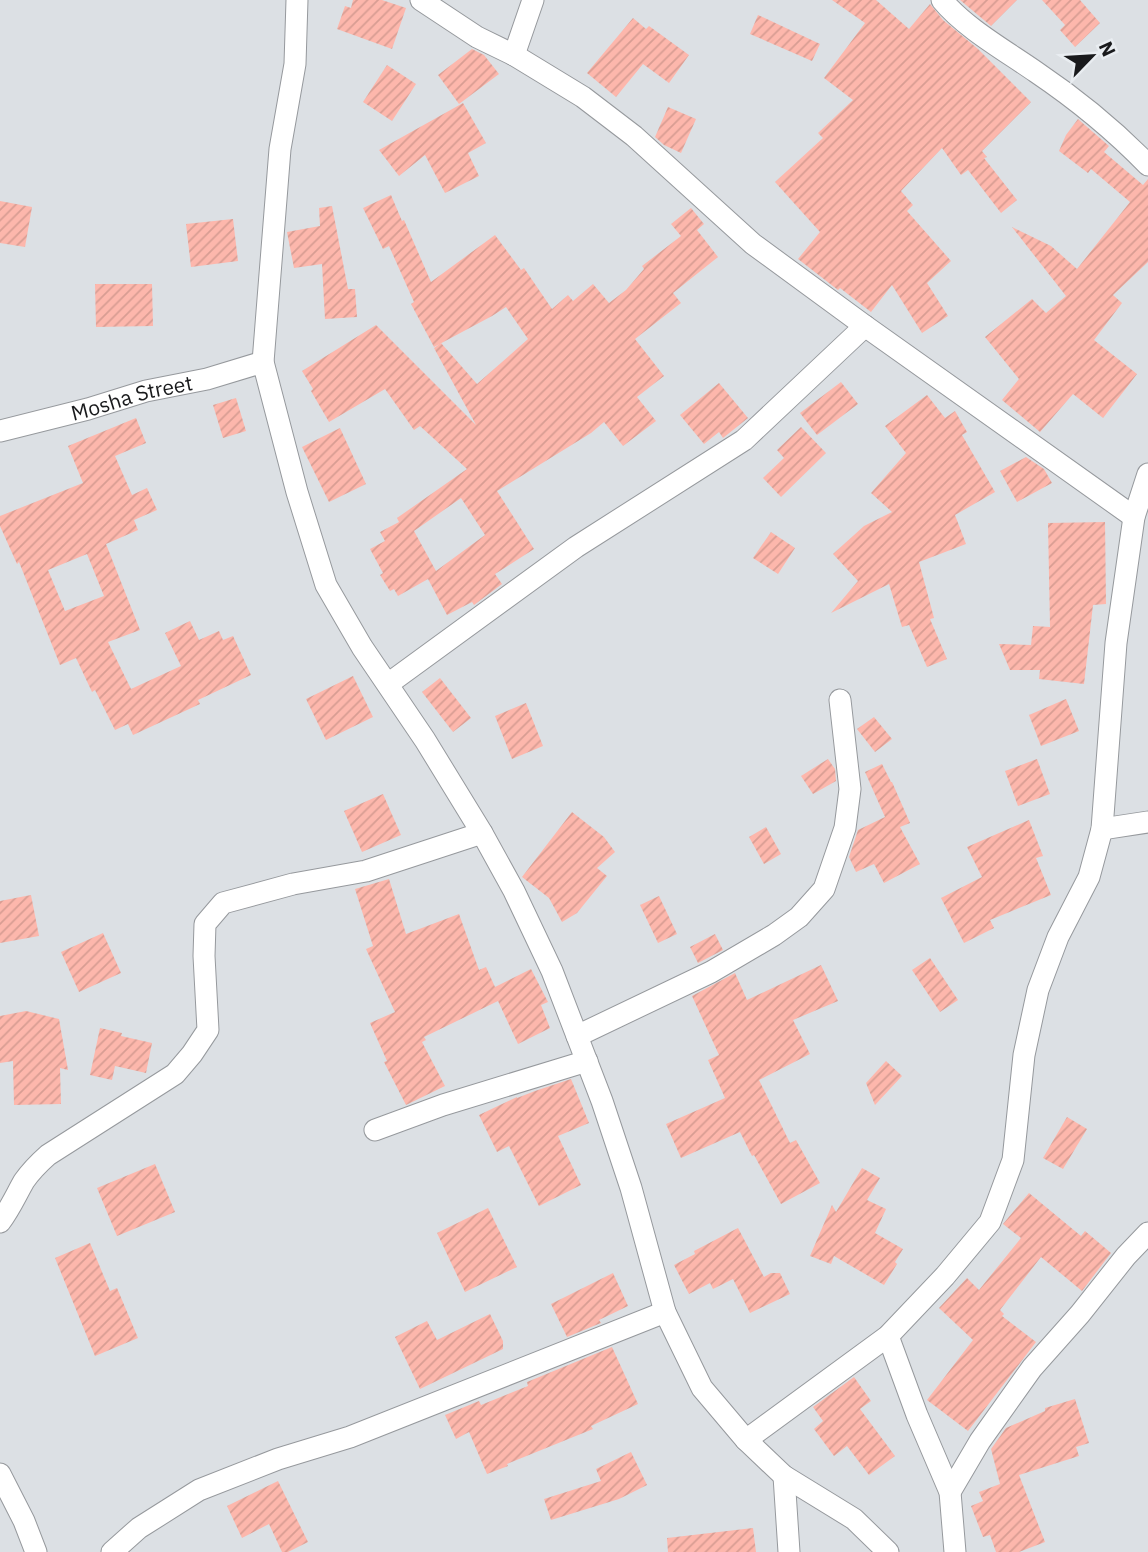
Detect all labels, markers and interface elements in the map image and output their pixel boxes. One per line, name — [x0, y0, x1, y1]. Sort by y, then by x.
north arrow — [1057, 21, 1127, 91]
text: N — [1094, 38, 1121, 60]
street label: Mosha Street — [68, 368, 195, 427]

